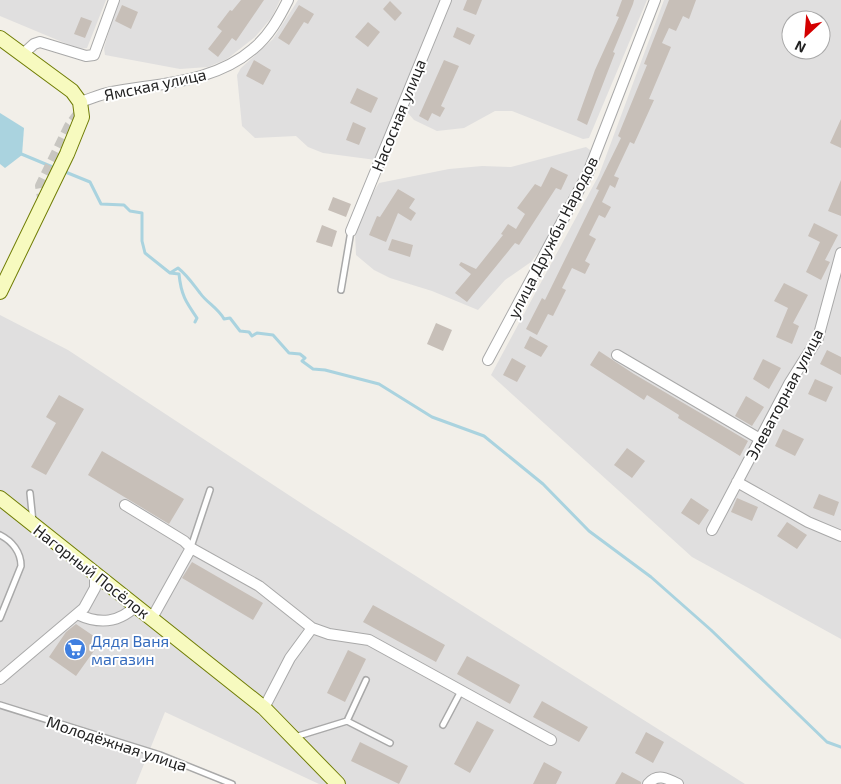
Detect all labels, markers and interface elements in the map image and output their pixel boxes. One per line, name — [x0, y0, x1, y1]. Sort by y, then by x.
north arrow — [781, 10, 831, 60]
text: N — [792, 37, 808, 57]
street label: Насосная улица — [367, 56, 430, 174]
street label: Ямская улица — [102, 64, 208, 105]
street label: улица Дружбы Народов — [503, 153, 602, 322]
street label: Элеваторная улица — [741, 325, 827, 463]
street label: Нагорный Посёлок — [30, 520, 154, 622]
place label: Дядя Ваня магазин — [91, 631, 169, 668]
supermarket icon: Дядя Ваня магазин — [63, 637, 87, 661]
street label: Молодёжная улица — [44, 711, 190, 776]

